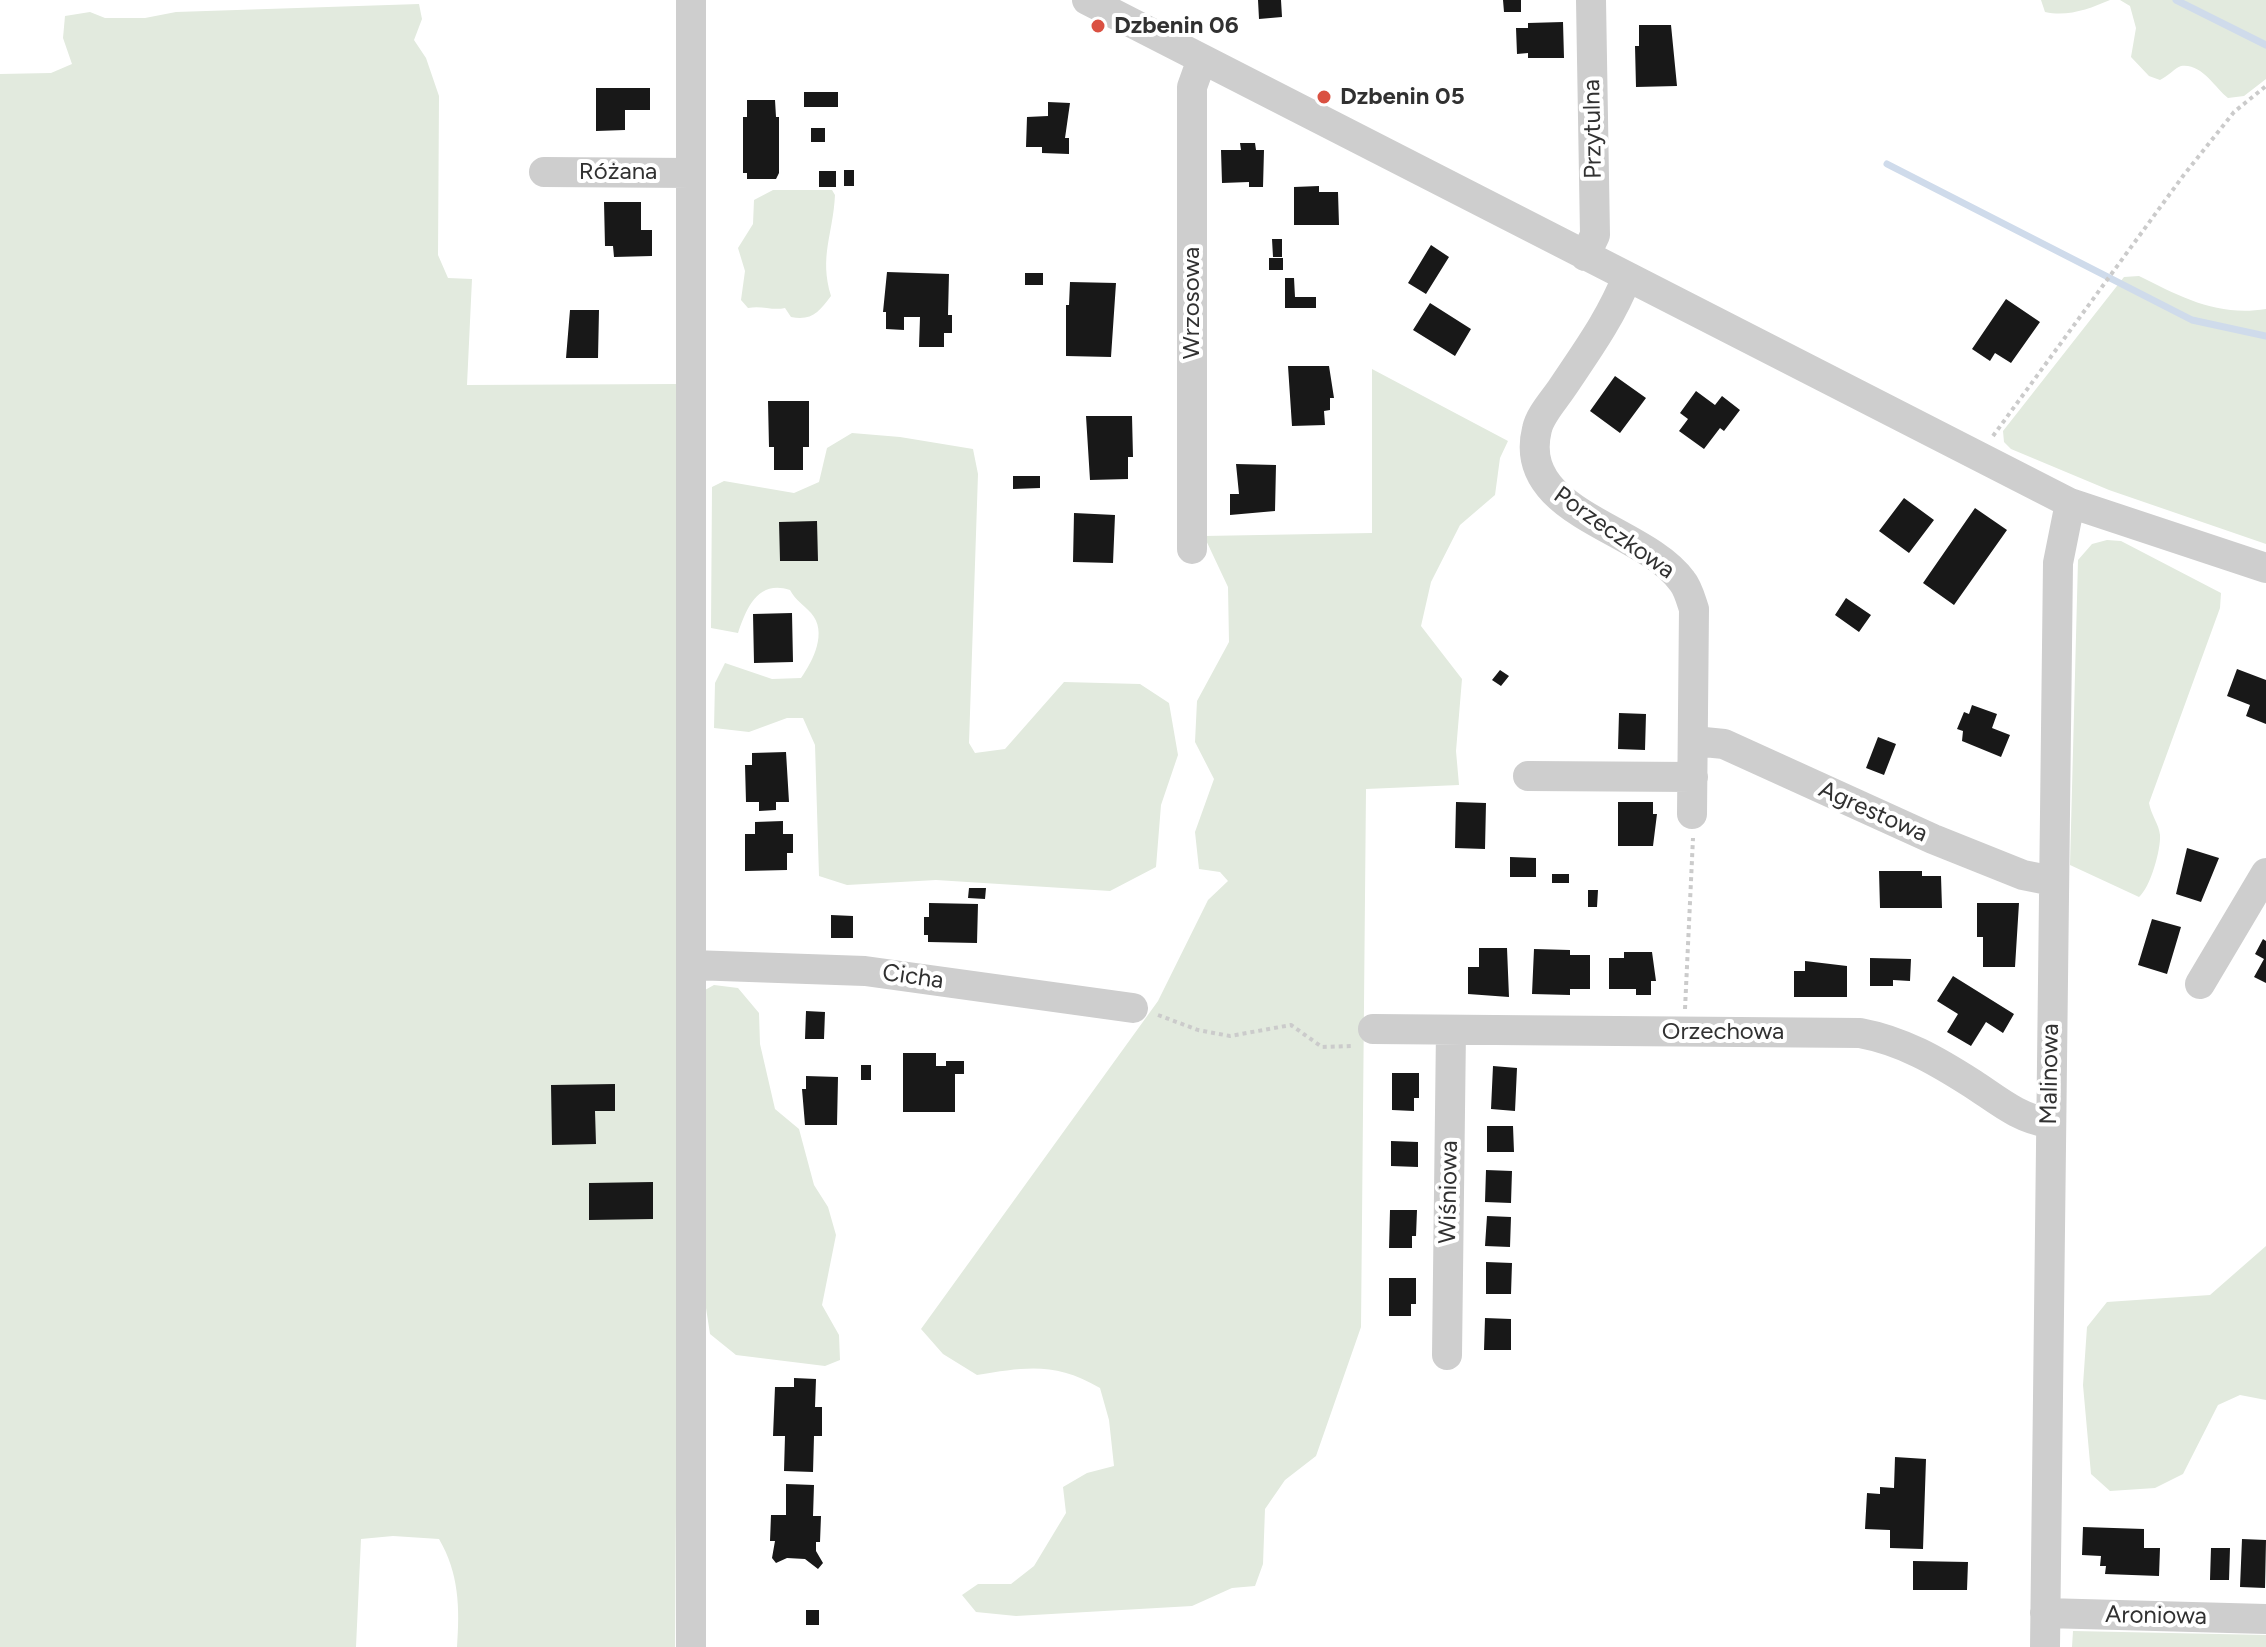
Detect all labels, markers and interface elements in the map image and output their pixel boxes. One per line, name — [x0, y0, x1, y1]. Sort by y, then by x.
place label: Dzbenin 06 — [1114, 12, 1239, 40]
marker: Dzbenin 06 — [1089, 17, 1107, 35]
street label: Przytulna — [1578, 79, 1608, 179]
place label: Dzbenin 05 — [1340, 83, 1465, 111]
marker: Dzbenin 05 — [1315, 88, 1333, 106]
street label: Różana — [579, 158, 657, 186]
street label: Wrzosowa — [1178, 247, 1206, 359]
street label: Porzeczkowa — [1548, 481, 1680, 585]
street label: Agrestowa — [1814, 775, 1932, 849]
street label: Cicha — [881, 958, 945, 996]
street label: Orzechowa — [1662, 1018, 1784, 1046]
street label: Malinowa — [2035, 1023, 2065, 1125]
street label: Wiśniowa — [1434, 1140, 1464, 1244]
street label: Aroniowa — [2105, 1601, 2207, 1631]

